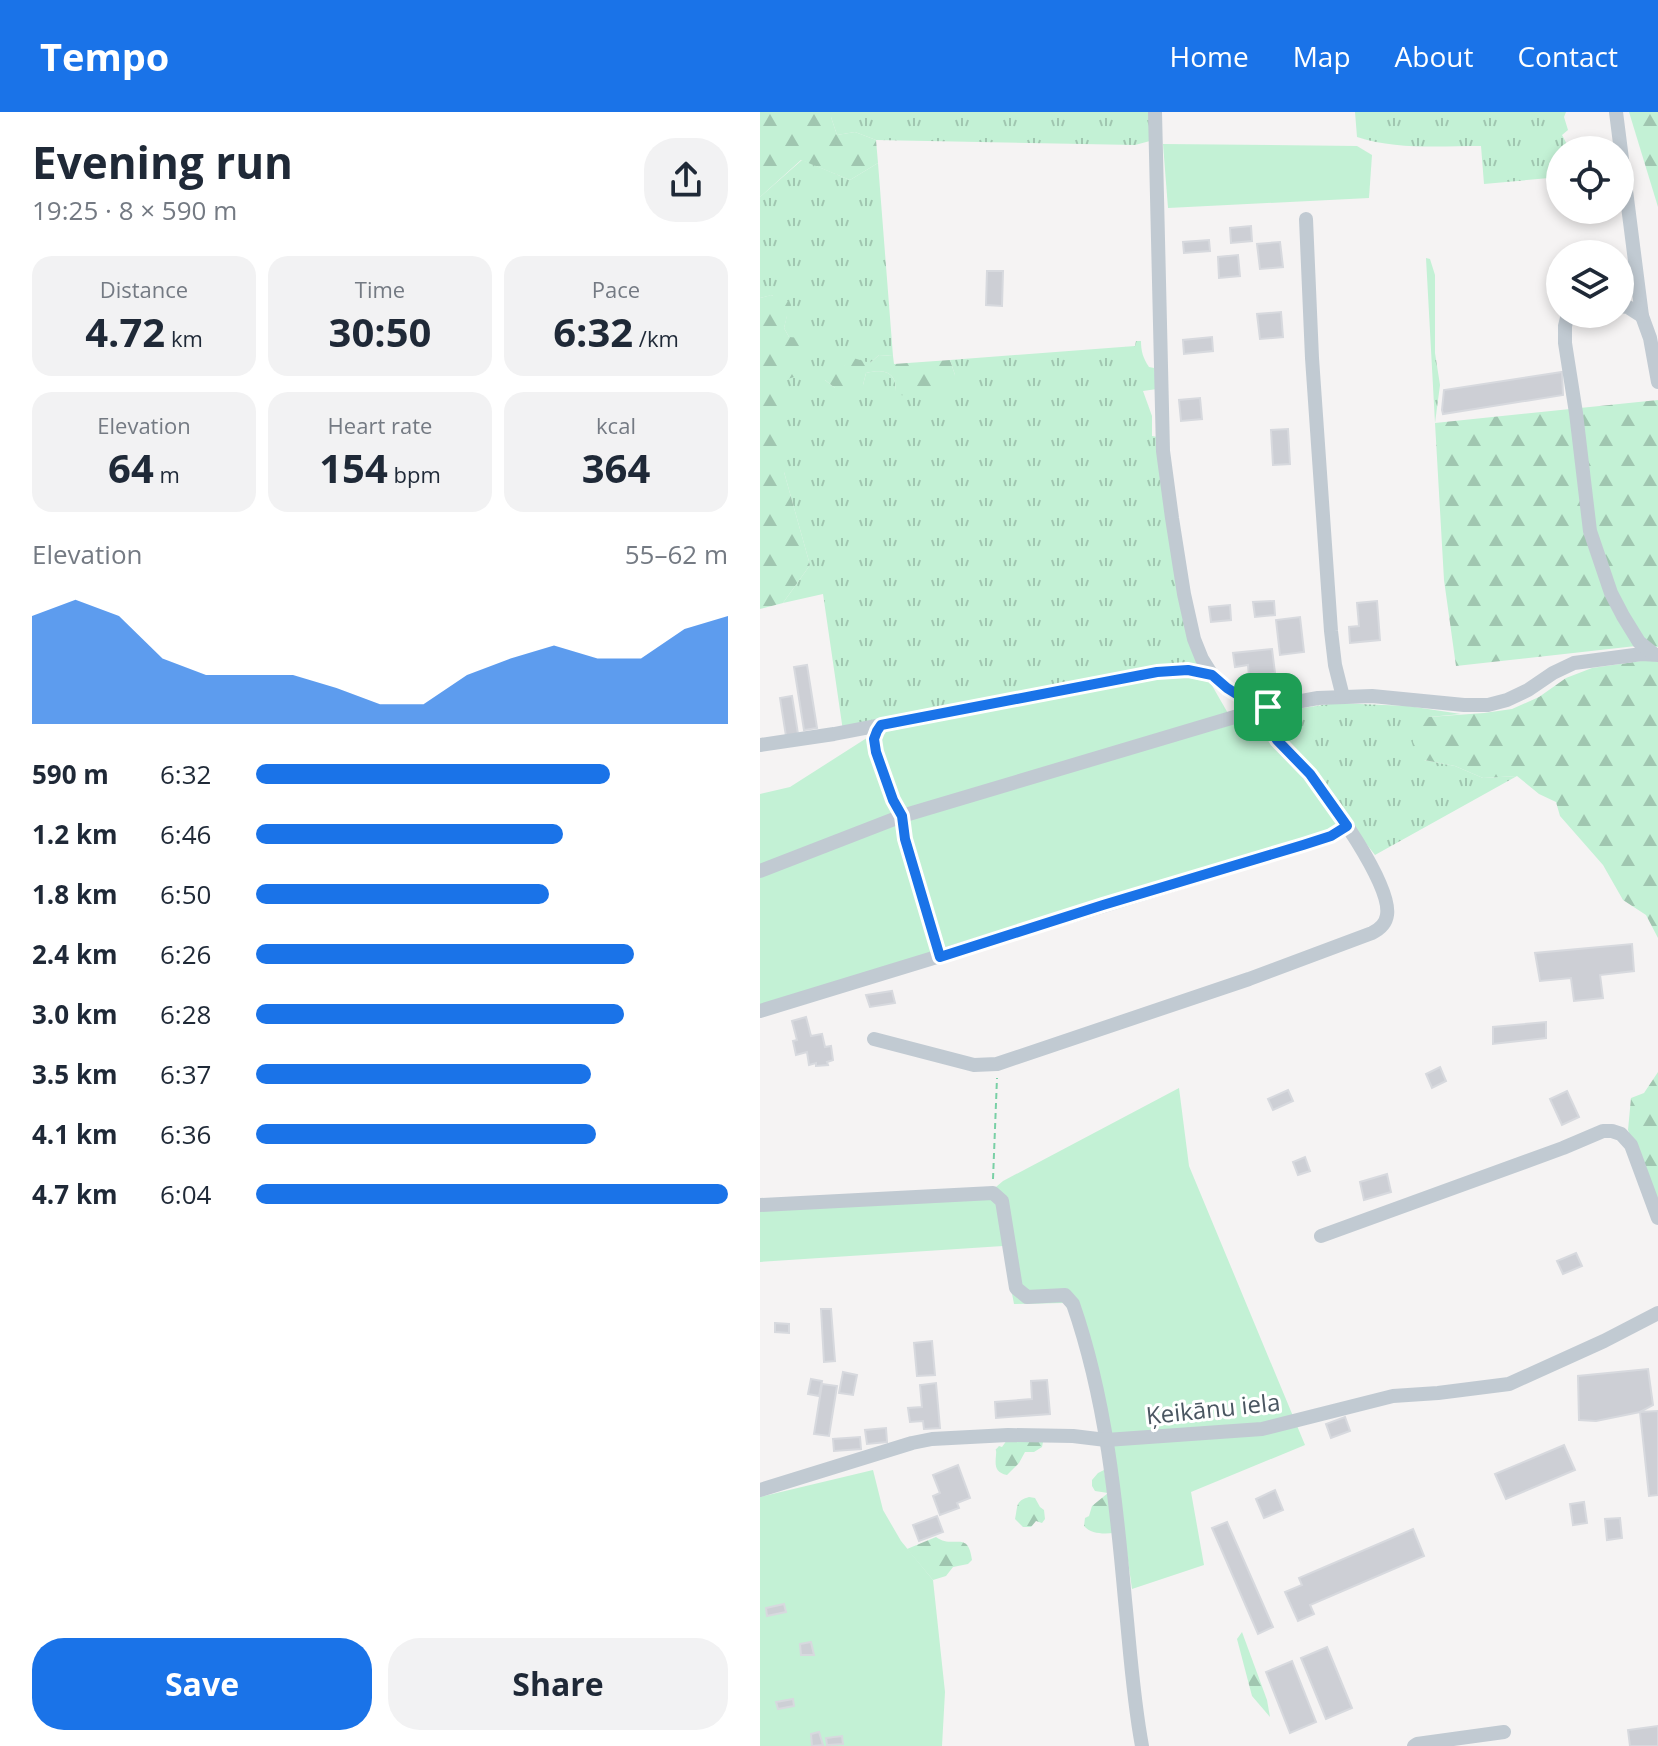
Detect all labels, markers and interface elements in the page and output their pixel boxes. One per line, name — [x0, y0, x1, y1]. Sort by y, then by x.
text: Tempo — [40, 30, 169, 82]
text: Home — [1170, 37, 1249, 75]
text: Map — [1293, 37, 1351, 75]
text: About — [1395, 37, 1473, 75]
text: Contact — [1517, 37, 1618, 75]
text: Evening run — [32, 132, 293, 192]
map controls — [1546, 136, 1634, 328]
button: locate — [1546, 136, 1634, 224]
button: share — [644, 138, 728, 222]
text: 19:25 · 8 × 590 m — [32, 192, 237, 228]
button: layers — [1546, 240, 1634, 328]
text: Distance — [100, 274, 188, 304]
text: Time — [355, 274, 405, 304]
text: Pace — [592, 274, 640, 304]
text: 4.72 — [85, 304, 165, 359]
text: 30:50 — [329, 304, 431, 359]
text: 6:32 — [553, 304, 633, 359]
text: km — [165, 323, 203, 353]
text: /km — [633, 323, 679, 353]
text: Elevation — [97, 410, 191, 440]
text: Heart rate — [328, 410, 432, 440]
text: kcal — [596, 410, 636, 440]
text: 64 — [108, 440, 154, 495]
text: 154 — [319, 440, 388, 495]
text: 364 — [582, 440, 650, 495]
text: m — [154, 459, 180, 489]
text: bpm — [388, 459, 441, 489]
text: Elevation — [32, 536, 142, 572]
text: 55–62 m — [625, 536, 728, 572]
pin — [1234, 673, 1302, 741]
icon: arrive — [1246, 685, 1290, 729]
text: 590 m — [32, 756, 109, 792]
text: 6:32 — [160, 756, 211, 792]
text: 1.2 km — [32, 816, 118, 852]
text: 6:46 — [160, 816, 211, 852]
text: 1.8 km — [32, 876, 118, 912]
text: 6:50 — [160, 876, 211, 912]
text: 2.4 km — [32, 936, 118, 972]
text: 6:26 — [160, 936, 211, 972]
text: 3.0 km — [32, 996, 118, 1032]
text: 6:28 — [160, 996, 211, 1032]
text: 3.5 km — [32, 1056, 118, 1092]
text: 6:37 — [160, 1056, 211, 1092]
text: 4.1 km — [32, 1116, 118, 1152]
text: 6:36 — [160, 1116, 211, 1152]
text: 4.7 km — [32, 1176, 118, 1212]
text: 6:04 — [160, 1176, 211, 1212]
street label: Ķeikānu iela — [1144, 1385, 1282, 1431]
button: Save — [32, 1638, 372, 1730]
button: Share — [388, 1638, 728, 1730]

